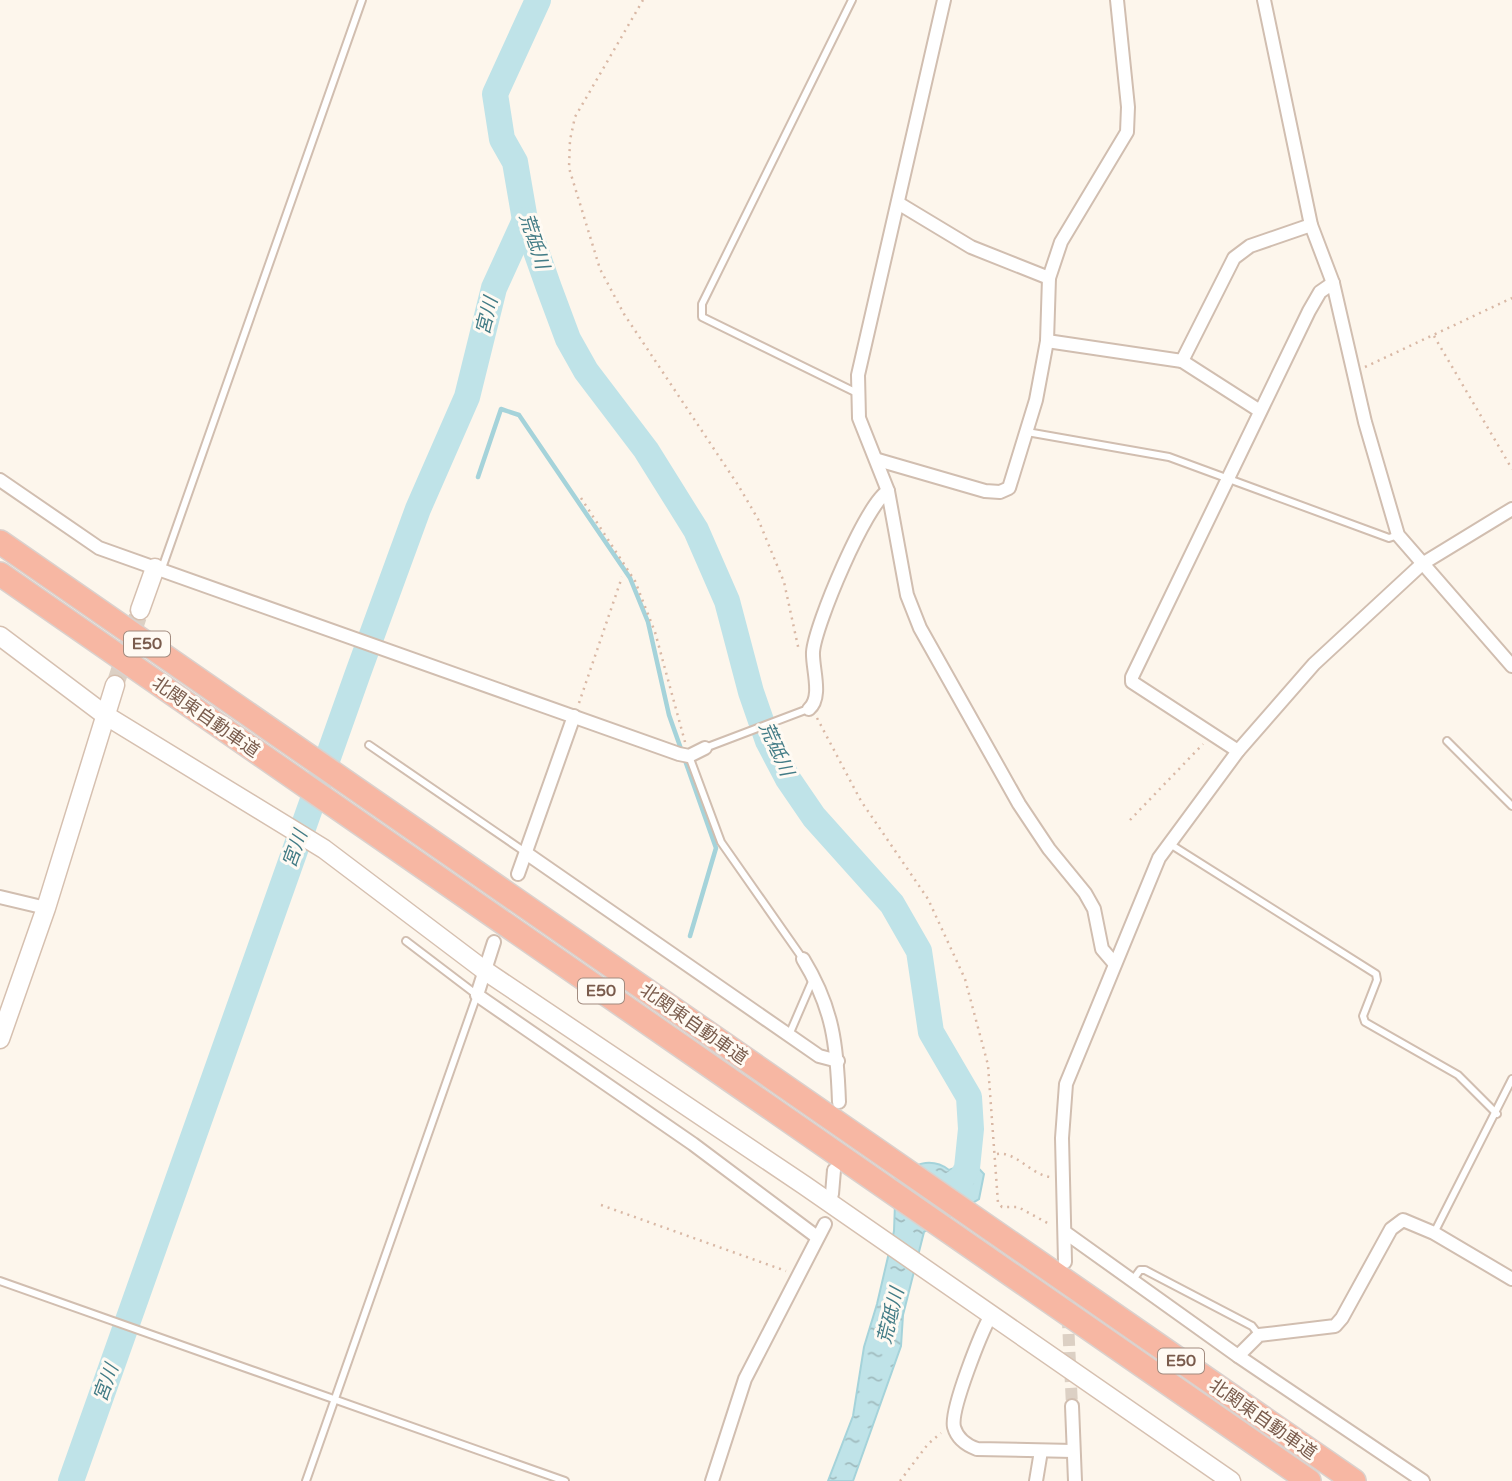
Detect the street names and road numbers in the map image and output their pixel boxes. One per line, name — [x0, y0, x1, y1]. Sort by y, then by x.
road number: E50 — [124, 632, 170, 656]
street label: 北関東自動車道 — [148, 672, 264, 762]
road number: E50 — [578, 979, 624, 1004]
street label: 北関東自動車道 — [636, 979, 752, 1069]
road number: E50 — [1158, 1348, 1204, 1373]
street label: 北関東自動車道 — [1205, 1374, 1321, 1464]

